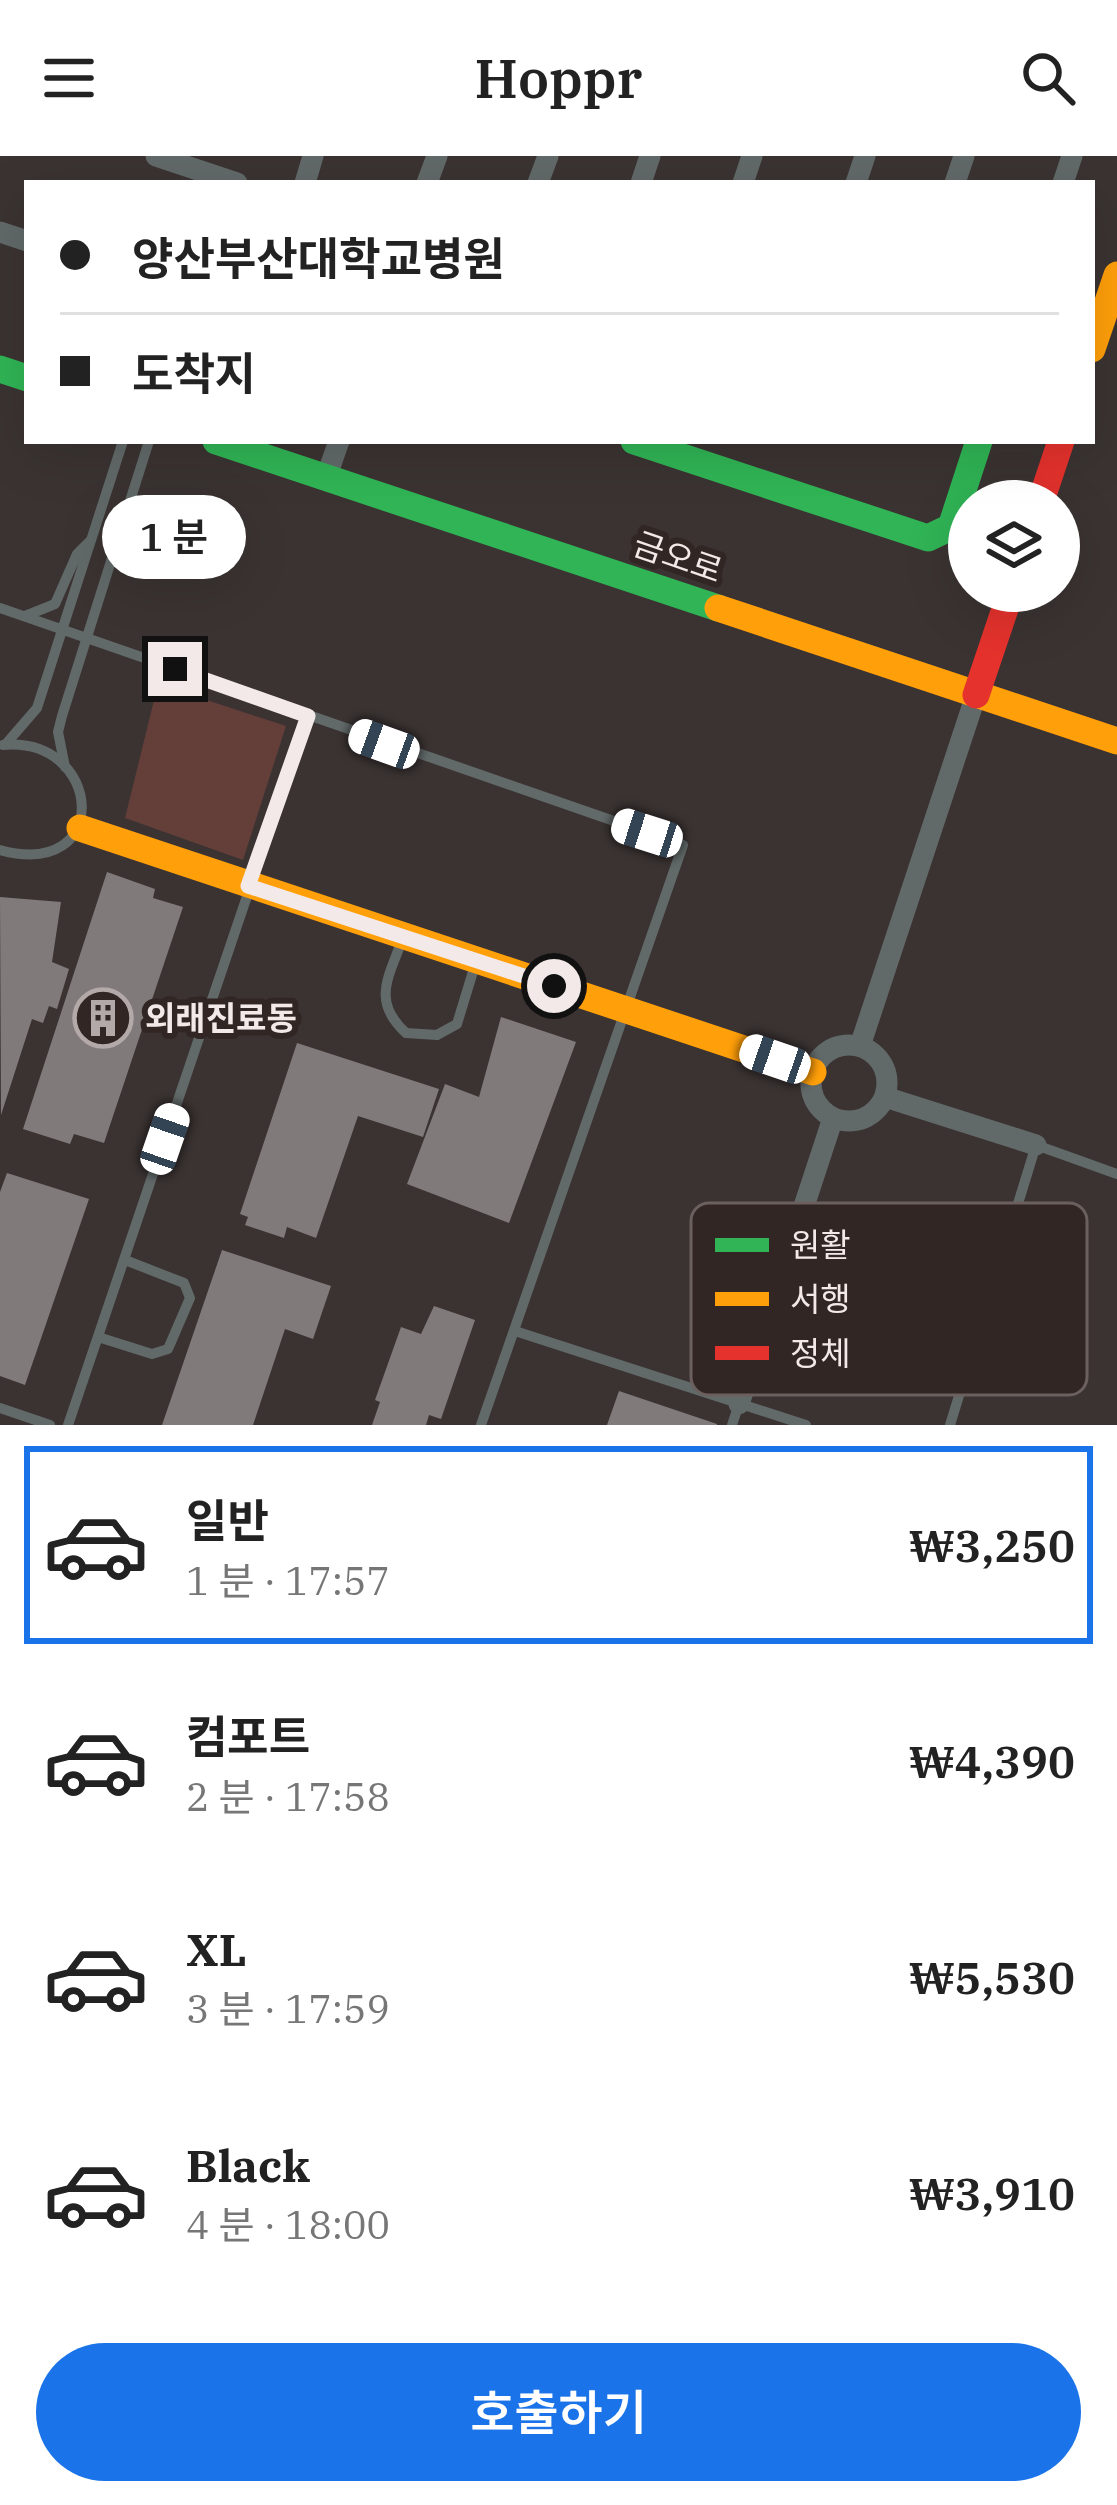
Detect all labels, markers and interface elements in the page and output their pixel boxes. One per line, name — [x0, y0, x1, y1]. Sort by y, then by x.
text: Hoppr — [475, 43, 642, 113]
icon: menu — [36, 45, 102, 111]
icon: search — [1015, 45, 1081, 111]
text: 양산부산대학교병원 — [132, 229, 505, 287]
text: 도착지 — [132, 344, 256, 402]
map controls — [948, 480, 1080, 612]
button: layers — [948, 480, 1080, 612]
callout: 1 분 — [103, 495, 247, 579]
text: 1 분 — [140, 511, 208, 562]
street label: 금오로 — [628, 521, 728, 592]
route end — [148, 642, 202, 696]
car — [344, 715, 424, 773]
car — [607, 805, 687, 861]
route start — [527, 959, 581, 1013]
building icon: 외래진료동 — [72, 987, 134, 1049]
place label: 외래진료동 — [145, 996, 297, 1039]
car — [735, 1030, 815, 1088]
car — [136, 1099, 194, 1179]
legend — [691, 1203, 1087, 1395]
text: 원활 — [790, 1223, 851, 1266]
text: 서행 — [790, 1277, 851, 1320]
text: 정체 — [790, 1331, 851, 1374]
icon: car — [42, 1491, 150, 1599]
text: 일반 — [186, 1491, 269, 1549]
text: ₩3,250 — [909, 1516, 1075, 1574]
text: 1 분 · 17:57 — [186, 1555, 390, 1606]
icon: car — [42, 1707, 150, 1815]
text: 컴포트 — [186, 1707, 310, 1765]
text: ₩4,390 — [909, 1732, 1075, 1790]
text: 2 분 · 17:58 — [186, 1771, 390, 1822]
text: XL — [186, 1920, 247, 1978]
icon: car — [42, 1923, 150, 2031]
text: ₩5,530 — [909, 1948, 1075, 2006]
text: 3 분 · 17:59 — [186, 1983, 390, 2034]
text: Black — [186, 2136, 310, 2194]
icon: car — [42, 2139, 150, 2247]
text: ₩3,910 — [909, 2164, 1075, 2222]
text: 4 분 · 18:00 — [186, 2199, 390, 2250]
button: 호출하기 — [36, 2343, 1081, 2481]

